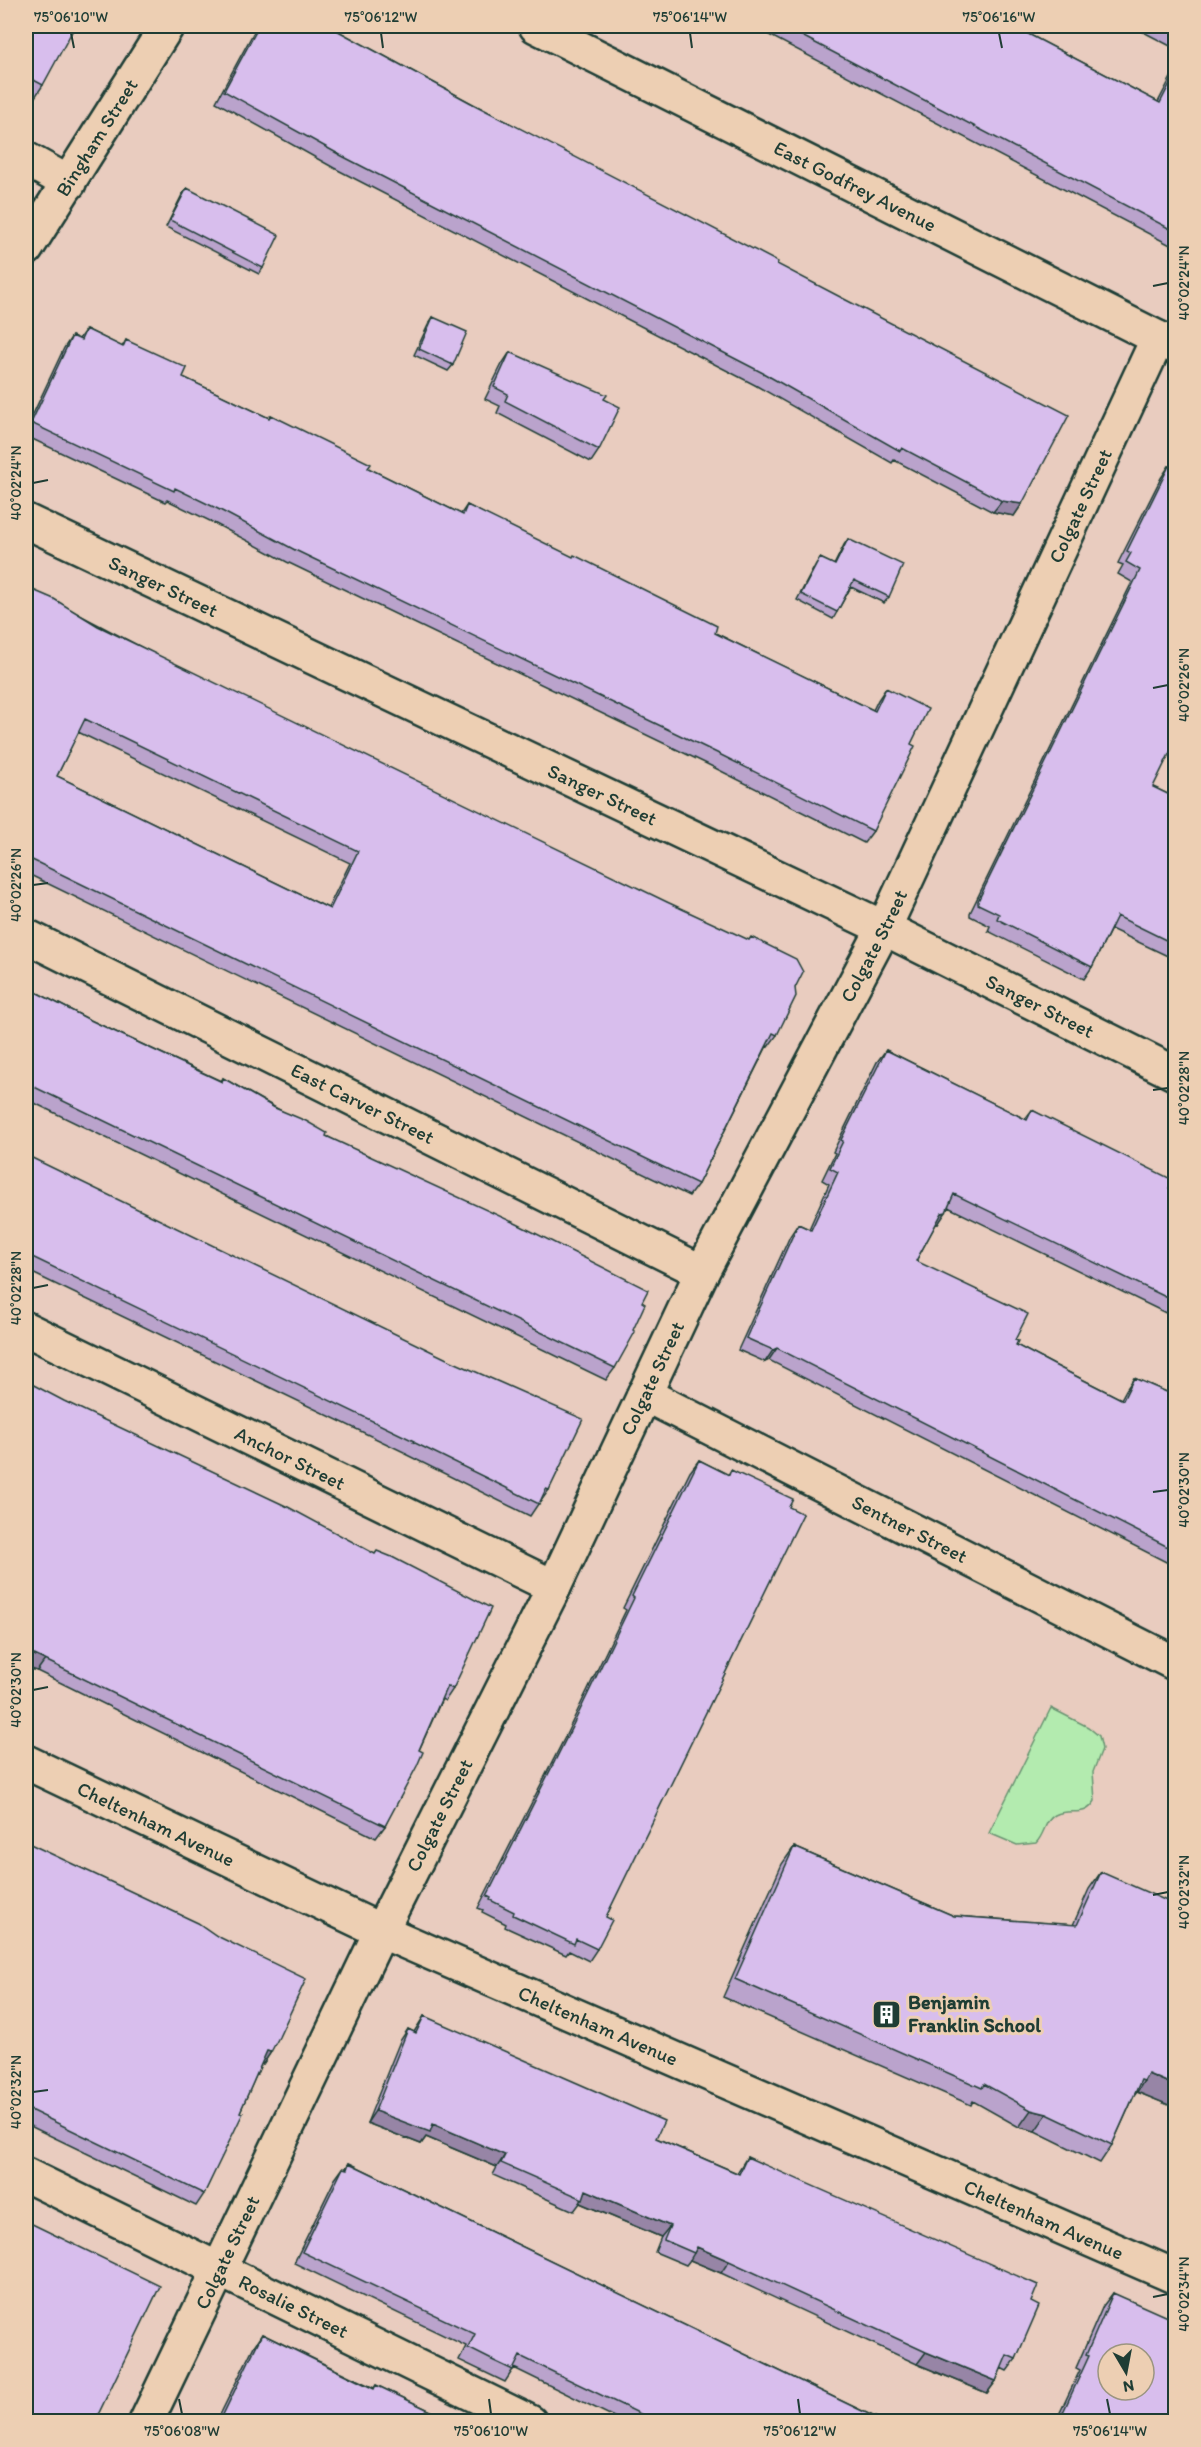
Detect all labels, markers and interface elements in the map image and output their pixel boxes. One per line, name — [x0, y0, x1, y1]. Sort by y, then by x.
text: 75°06'10"W — [34, 8, 108, 26]
text: 75°06'12"W — [345, 8, 418, 26]
text: 75°06'14"W — [653, 8, 727, 26]
text: 75°06'16"W — [963, 8, 1036, 26]
street label: Bingham Street — [50, 74, 143, 201]
street label: East Godfrey Avenue — [770, 135, 940, 237]
text: 40°02'24"N — [1175, 245, 1193, 321]
text: 40°02'24"N — [7, 445, 25, 521]
street label: Colgate Street — [1043, 445, 1117, 567]
street label: Sanger Street — [105, 550, 222, 622]
text: 40°02'26"N — [1175, 648, 1193, 722]
street label: Sanger Street — [544, 758, 661, 831]
text: 40°02'26"N — [7, 848, 25, 922]
street label: Colgate Street — [835, 886, 912, 1006]
street label: Sanger Street — [982, 969, 1098, 1043]
text: 40°02'28"N — [1175, 1051, 1193, 1125]
street label: East Carver Street — [287, 1058, 439, 1149]
text: 40°02'28"N — [7, 1251, 25, 1325]
street label: Colgate Street — [615, 1317, 689, 1439]
street label: Anchor Street — [231, 1421, 349, 1495]
text: 40°02'30"N — [1175, 1452, 1193, 1528]
street label: Sentner Street — [848, 1490, 971, 1568]
text: 40°02'30"N — [7, 1652, 25, 1728]
street label: Colgate Street — [401, 1755, 478, 1876]
street label: Cheltenham Avenue — [73, 1776, 239, 1872]
text: 40°02'32"N — [1175, 1855, 1193, 1929]
street label: Cheltenham Avenue — [515, 1980, 682, 2071]
place label: Benjamin Franklin School — [908, 1990, 1041, 2037]
building icon: Benjamin Franklin School — [871, 1998, 903, 2030]
text: 40°02'32"N — [7, 2055, 25, 2129]
street label: Cheltenham Avenue — [960, 2174, 1127, 2265]
street label: Colgate Street — [190, 2192, 265, 2313]
text: 40°02'34"N — [1175, 2256, 1193, 2332]
street label: Rosalie Street — [235, 2269, 353, 2343]
north arrow — [1096, 2342, 1156, 2402]
text: N — [1122, 2376, 1135, 2397]
text: 75°06'08"W — [144, 2422, 220, 2440]
text: 75°06'10"W — [454, 2422, 528, 2440]
text: 75°06'12"W — [764, 2422, 837, 2440]
text: 75°06'14"W — [1073, 2422, 1147, 2440]

